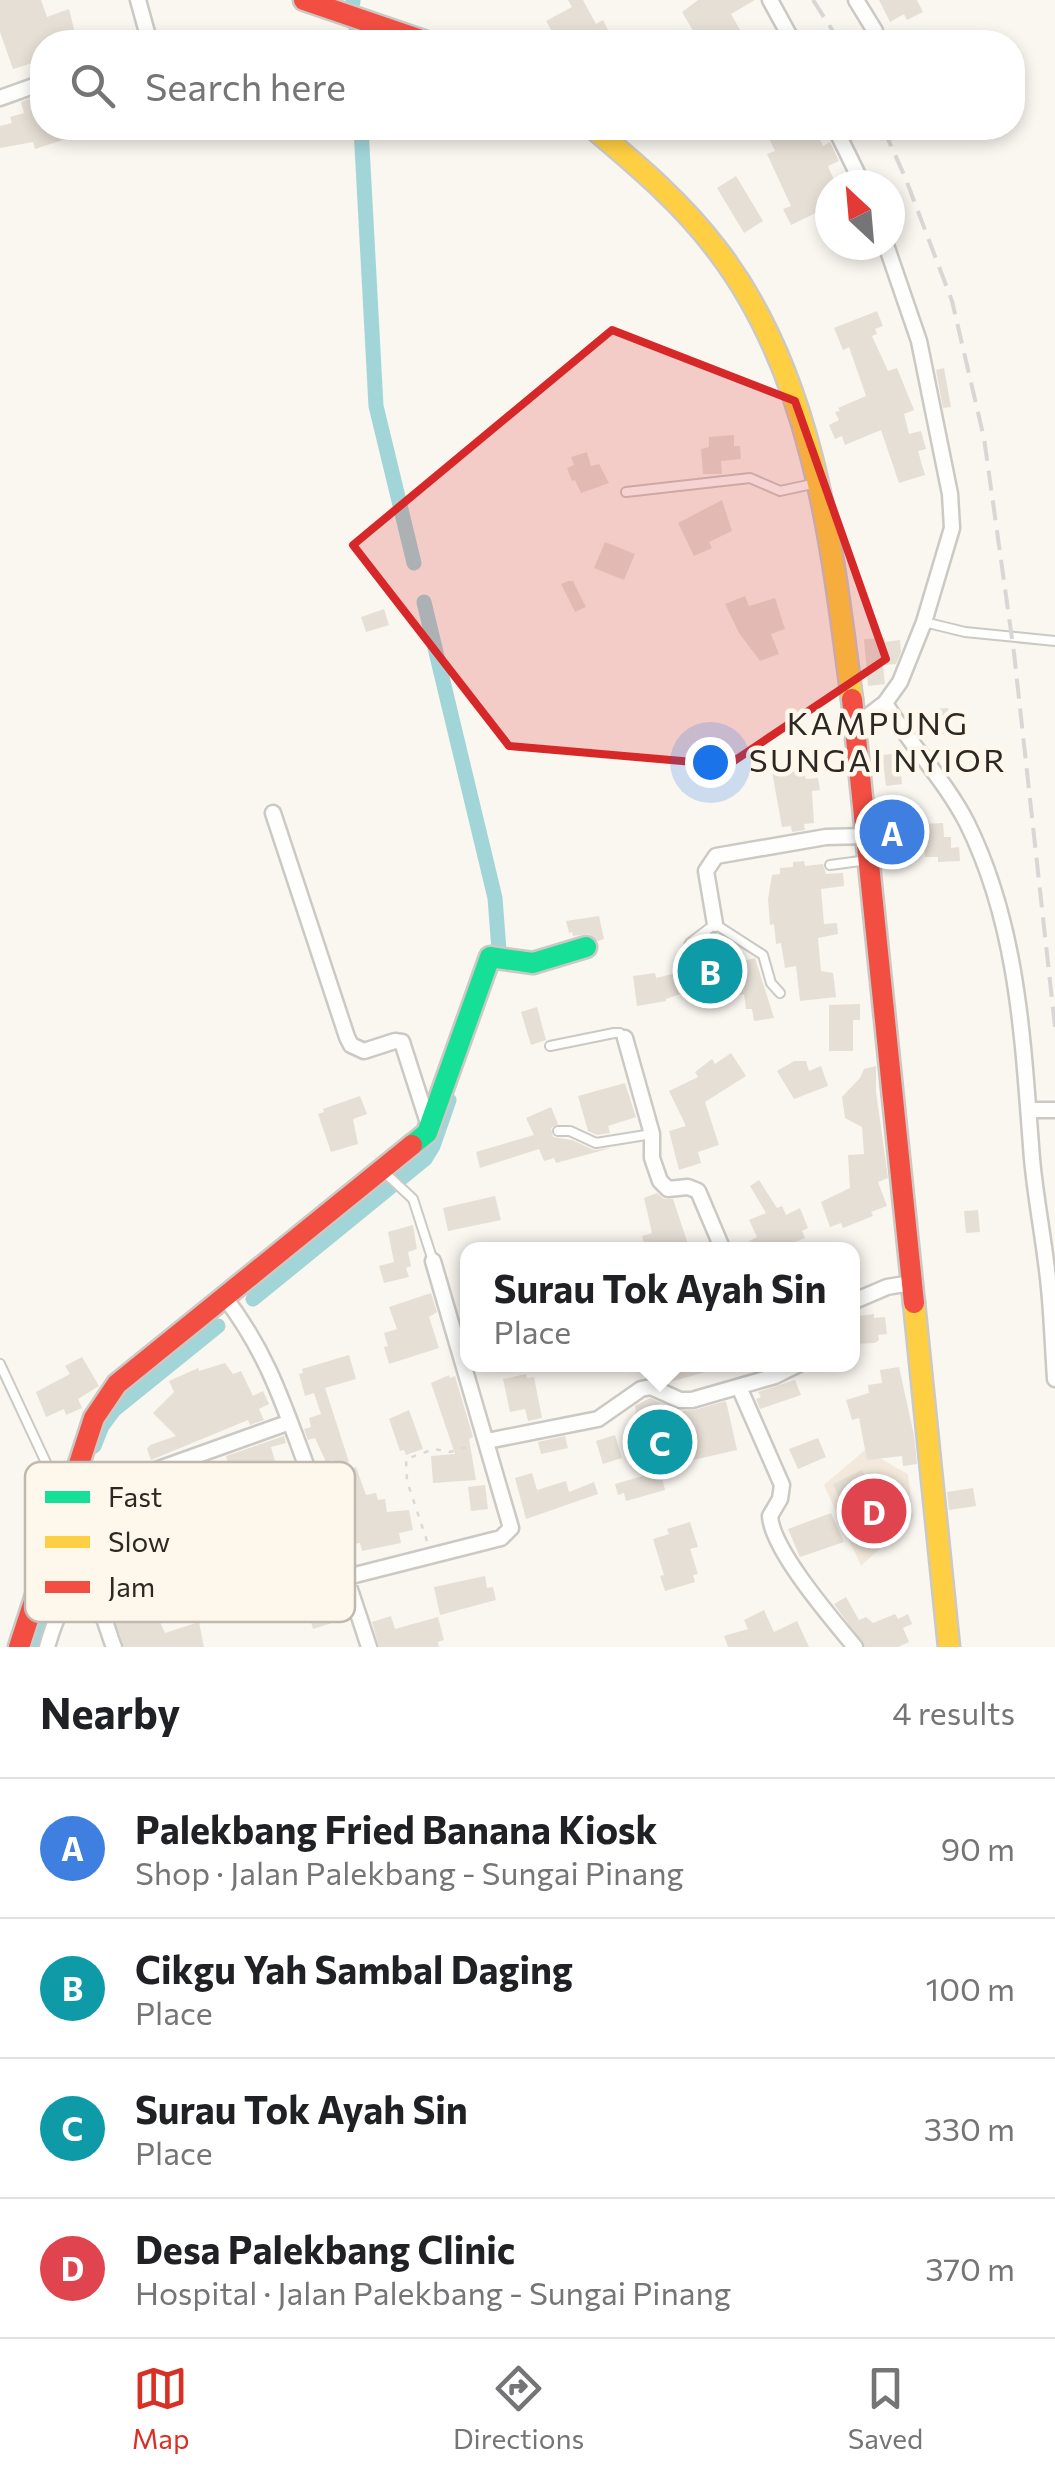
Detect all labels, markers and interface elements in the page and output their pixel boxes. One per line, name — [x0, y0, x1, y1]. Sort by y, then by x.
search box — [30, 30, 1025, 140]
icon: search — [65, 58, 120, 113]
text: Search here — [145, 62, 346, 109]
north arrow — [815, 170, 905, 260]
district label: KAMPUNG SUNGAI NYIOR — [749, 702, 1007, 779]
your location — [685, 737, 736, 788]
pin: A — [860, 794, 924, 870]
pin: B — [678, 934, 742, 1008]
popup — [460, 1242, 860, 1372]
text: Surau Tok Ayah Sin — [494, 1264, 826, 1311]
text: Place — [494, 1311, 571, 1351]
pin: C — [628, 1404, 692, 1480]
legend — [25, 1462, 355, 1622]
pin: D — [842, 1474, 906, 1548]
text: Fast — [108, 1479, 162, 1513]
text: Slow — [108, 1524, 170, 1558]
text: Jam — [108, 1569, 155, 1603]
text: Nearby — [40, 1686, 180, 1738]
text: 4 results — [892, 1692, 1015, 1732]
text: Palekbang Fried Banana Kiosk — [135, 1805, 657, 1852]
text: A — [61, 1828, 84, 1868]
text: 90 m — [941, 1828, 1015, 1868]
text: Shop · Jalan Palekbang - Sungai Pinang — [135, 1852, 684, 1892]
text: Cikgu Yah Sambal Daging — [135, 1945, 573, 1992]
text: B — [62, 1968, 83, 2008]
text: 100 m — [926, 1968, 1015, 2008]
text: Place — [135, 1992, 213, 2032]
text: Surau Tok Ayah Sin — [135, 2085, 468, 2132]
text: C — [62, 2108, 83, 2148]
text: 330 m — [924, 2108, 1015, 2148]
text: Place — [135, 2132, 213, 2172]
text: Desa Palekbang Clinic — [135, 2225, 515, 2272]
text: D — [61, 2248, 84, 2288]
text: 370 m — [925, 2248, 1015, 2288]
text: Hospital · Jalan Palekbang - Sungai Pinang — [135, 2272, 731, 2312]
tab: Map — [132, 2361, 189, 2455]
tab: Directions — [453, 2361, 584, 2455]
tab: Saved — [848, 2361, 923, 2455]

